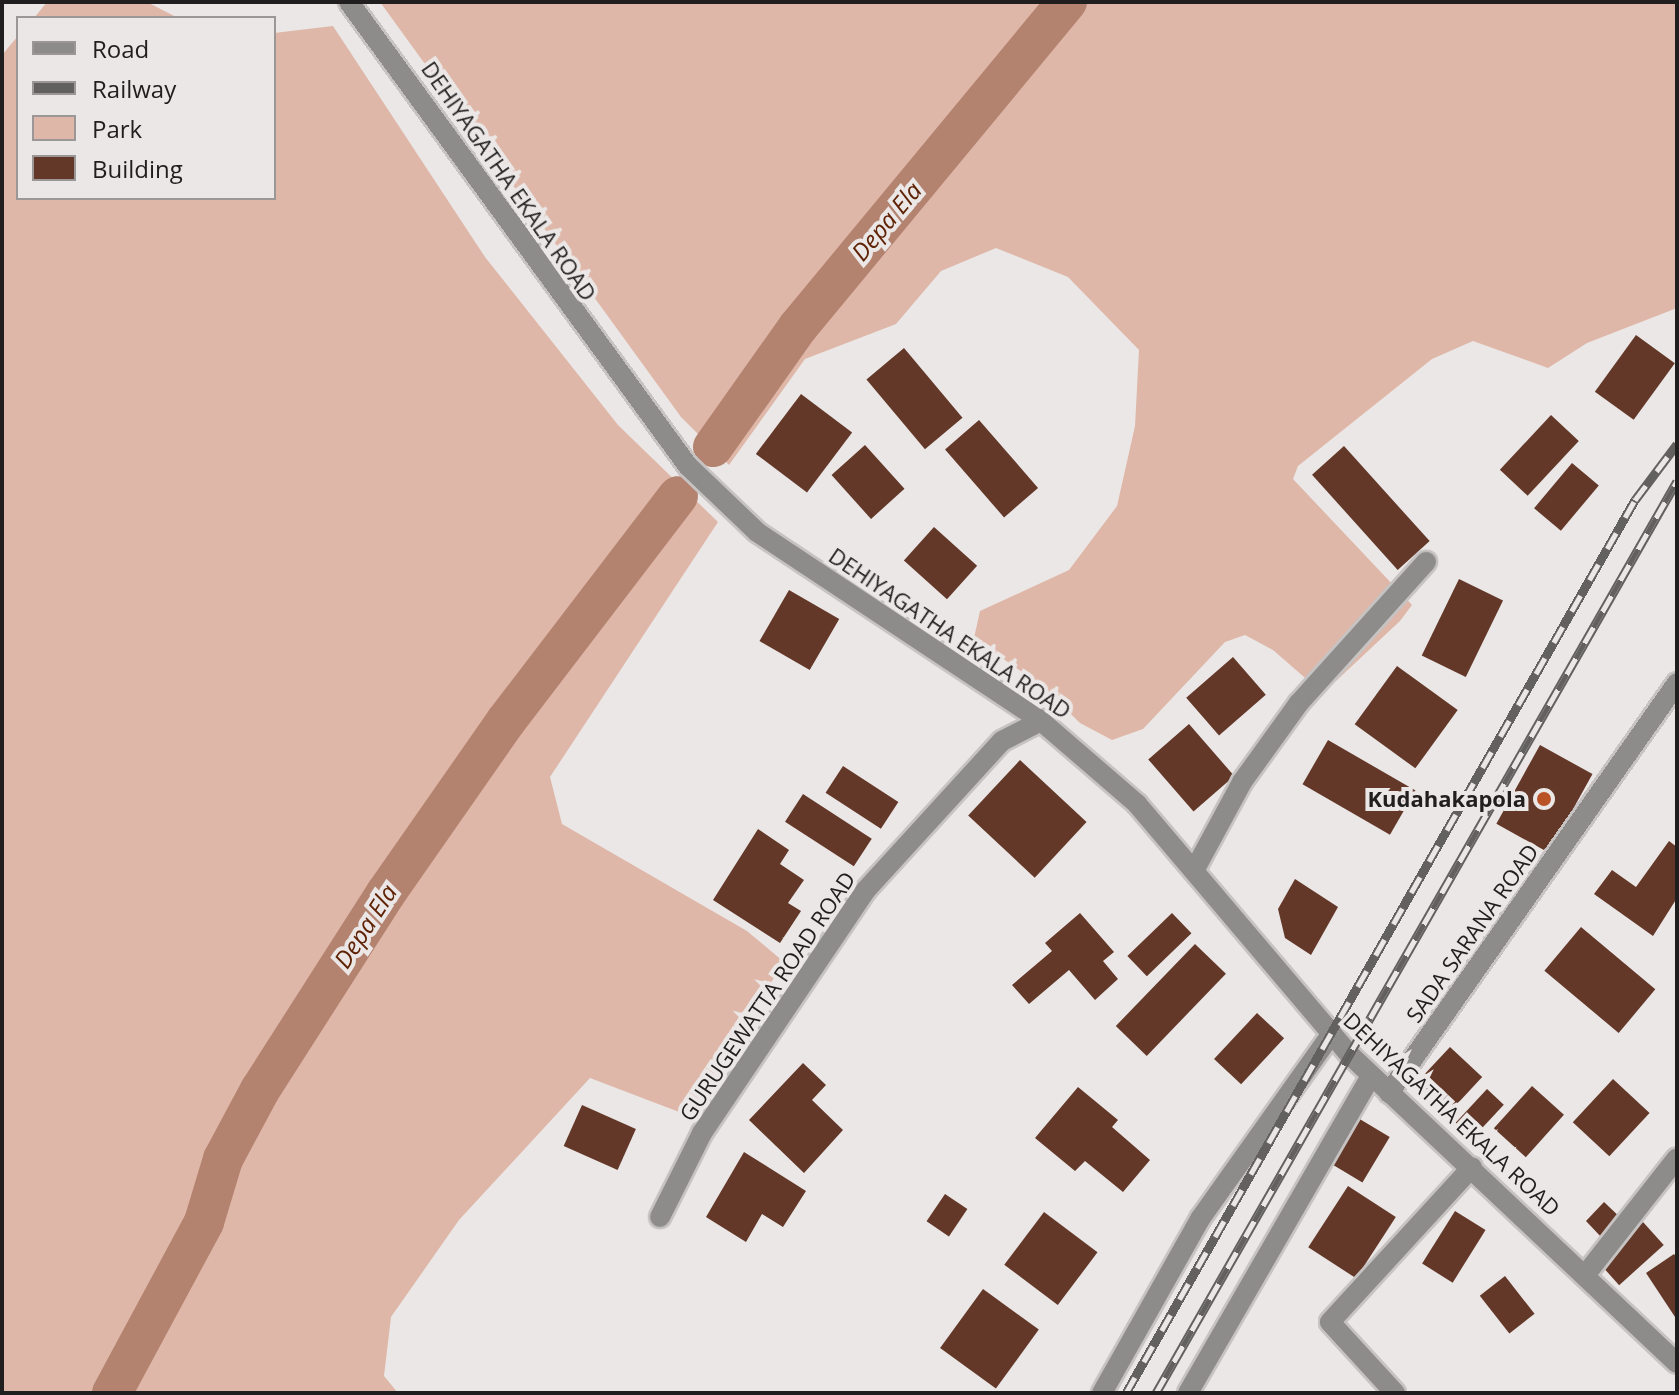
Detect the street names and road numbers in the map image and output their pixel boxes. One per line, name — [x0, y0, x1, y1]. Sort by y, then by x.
street label: DEHIYAGATHA EKALA ROAD — [416, 56, 602, 306]
street label: DEHIYAGATHA EKALA ROAD — [824, 542, 1076, 724]
street label: SADA SARANA ROAD — [1400, 839, 1544, 1027]
street label: GURUGEWATTA ROAD ROAD — [674, 866, 860, 1126]
street label: DEHIYAGATHA EKALA ROAD — [1338, 1007, 1566, 1221]

